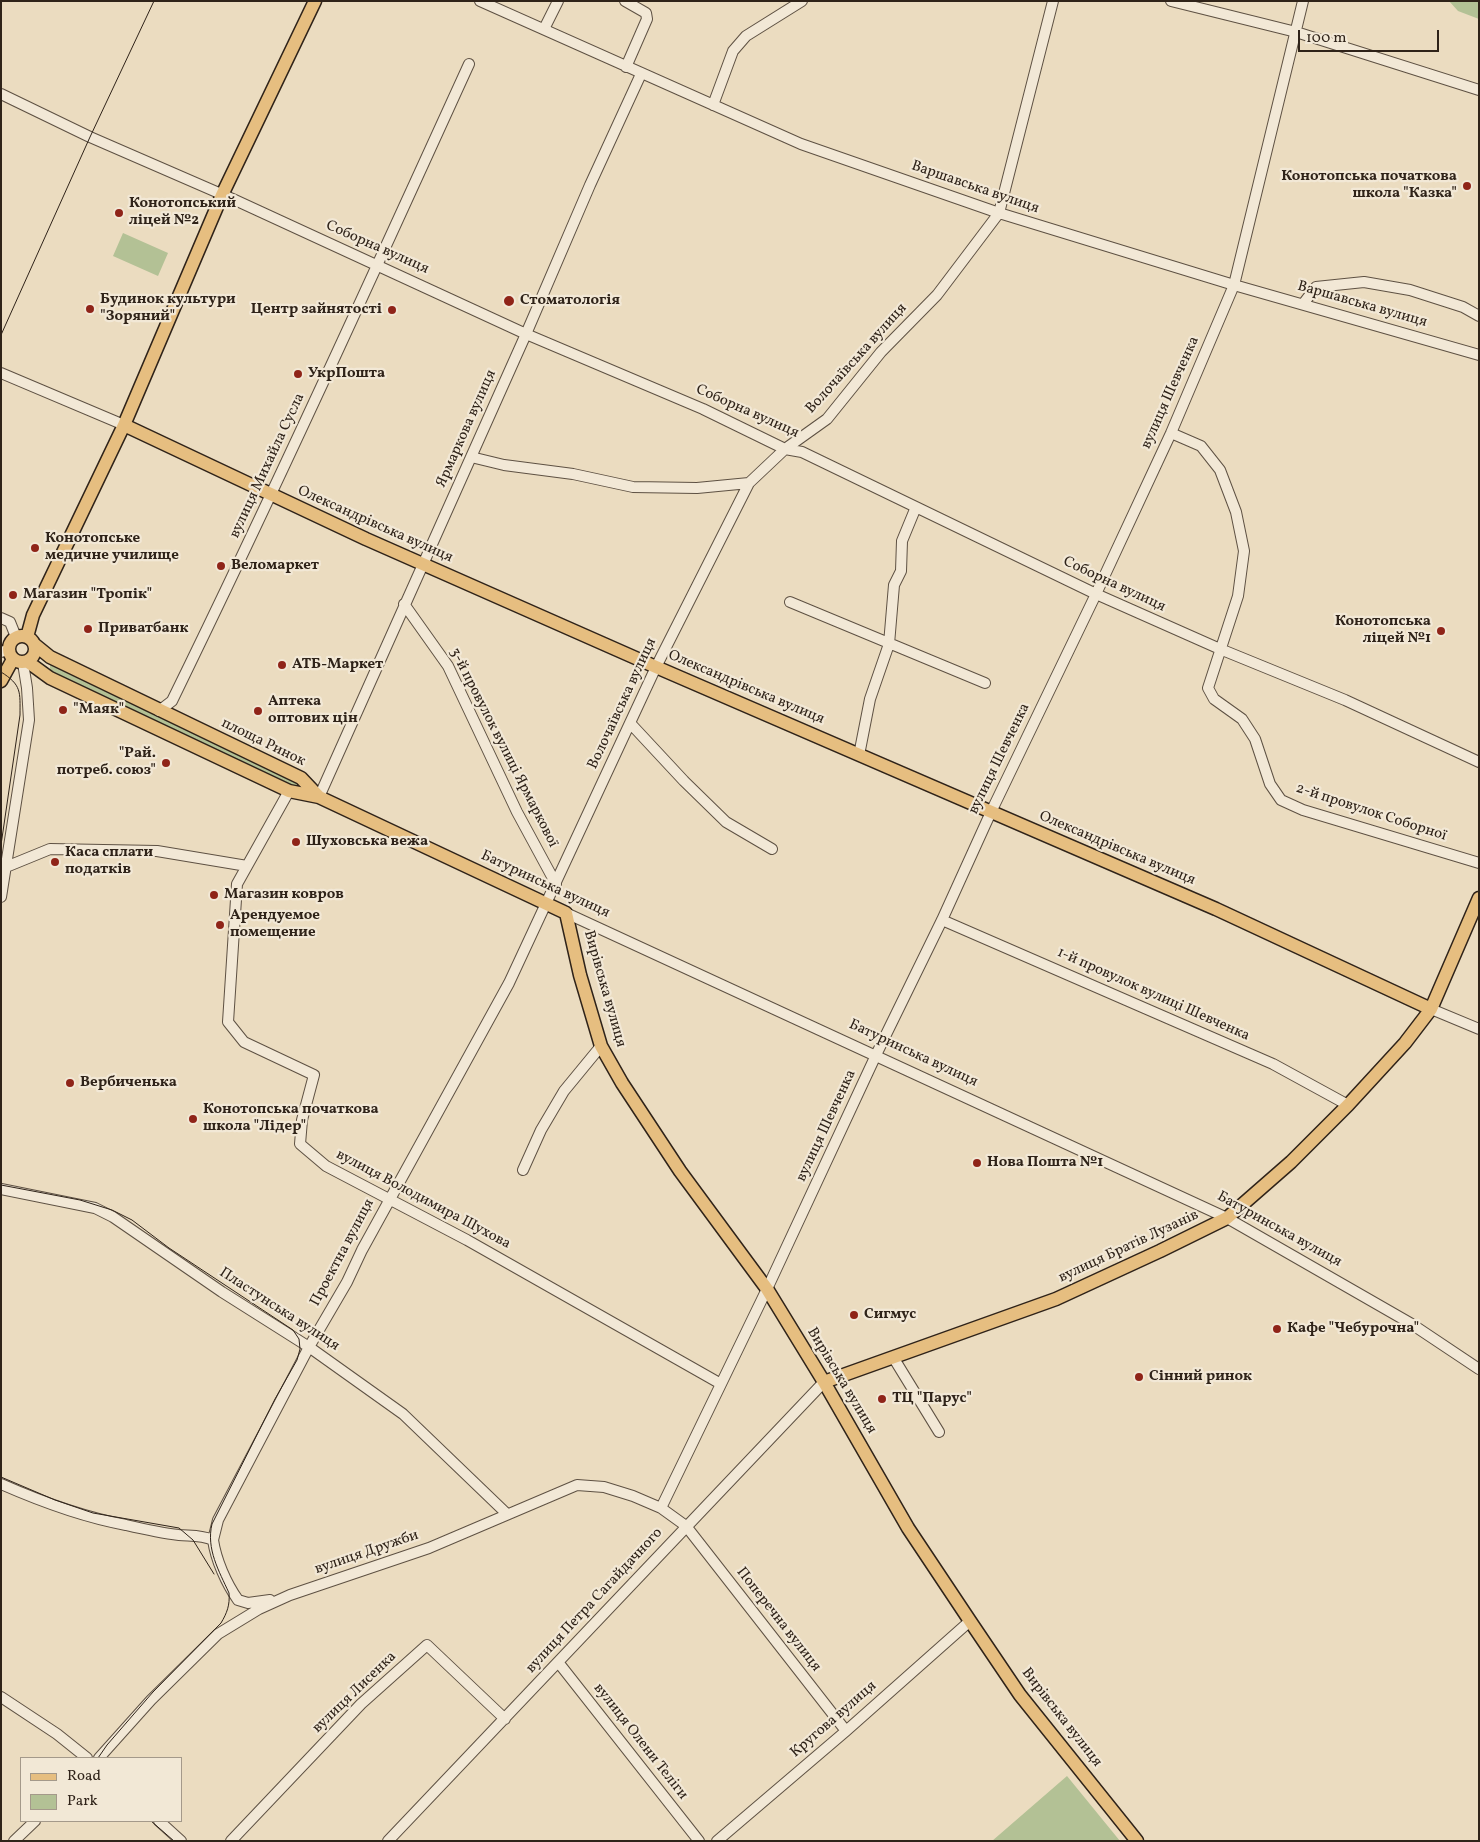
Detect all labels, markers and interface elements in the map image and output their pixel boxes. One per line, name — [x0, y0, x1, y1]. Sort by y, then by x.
scale bar — [1300, 20, 1441, 52]
text: 100 m — [1306, 28, 1346, 49]
street label: Варшавська вулиця — [909, 158, 1041, 218]
place label: Конотопська початкова школа "Казка" — [1281, 168, 1457, 203]
marker: Конотопська початкова школа "Казка" — [1461, 180, 1473, 192]
place label: Конотопський ліцей №2 — [129, 195, 236, 230]
marker: Конотопський ліцей №2 — [113, 207, 125, 219]
street label: Соборна вулиця — [323, 217, 431, 279]
street label: Варшавська вулиця — [1295, 278, 1429, 332]
place label: Будинок культури "Зоряний" — [100, 291, 236, 326]
place label: Стоматологія — [520, 292, 620, 310]
marker: Стоматологія — [502, 294, 516, 308]
street label: Волочаївська вулиця — [803, 300, 911, 418]
place label: Центр зайнятості — [251, 301, 382, 319]
marker: Будинок культури "Зоряний" — [84, 303, 96, 315]
marker: Центр зайнятості — [386, 304, 398, 316]
street label: вулиця Шевченка — [1138, 334, 1204, 452]
place label: УкрПошта — [308, 365, 385, 383]
street label: Ярмаркова вулиця — [433, 367, 501, 491]
marker: УкрПошта — [292, 368, 304, 380]
street label: Соборна вулиця — [693, 381, 801, 443]
street label: вулиця Михайла Сусла — [226, 391, 310, 541]
street label: Олександрівська вулиця — [295, 483, 455, 567]
place label: Конотопське медичне училище — [45, 530, 179, 565]
marker: Конотопське медичне училище — [29, 542, 41, 554]
street label: Соборна вулиця — [1060, 553, 1168, 617]
place label: Веломаркет — [231, 557, 319, 575]
marker: Веломаркет — [215, 560, 227, 572]
place label: Магазин "Тропік" — [23, 586, 152, 604]
marker: Магазин "Тропік" — [7, 589, 19, 601]
place label: Конотопська ліцей №1 — [1335, 613, 1431, 648]
place label: Приватбанк — [98, 620, 188, 638]
marker: Приватбанк — [82, 623, 94, 635]
marker: Конотопська ліцей №1 — [1435, 625, 1447, 637]
street label: Волочаївська вулиця — [585, 636, 661, 772]
street label: 3-й провулок вулиці Ярмаркової — [445, 645, 561, 851]
street label: Олександрівська вулиця — [665, 647, 827, 729]
place label: АТБ-Маркет — [292, 656, 383, 674]
marker: АТБ-Маркет — [276, 659, 288, 671]
place label: Аптека оптових цін — [268, 693, 358, 728]
place label: "Маяк" — [73, 701, 124, 719]
street label: вулиця Шевченка — [965, 701, 1035, 817]
marker: "Маяк" — [57, 704, 69, 716]
marker: Аптека оптових цін — [252, 705, 264, 717]
street label: площа Ринок — [218, 715, 308, 771]
place label: "Рай. потреб. союз" — [57, 745, 156, 780]
marker: "Рай. потреб. союз" — [160, 757, 172, 769]
street label: 2-й провулок Соборної — [1293, 780, 1449, 846]
street label: Олександрівська вулиця — [1036, 808, 1198, 890]
place label: Шуховська вежа — [306, 833, 428, 851]
marker: Шуховська вежа — [290, 836, 302, 848]
place label: Каса сплати податків — [65, 844, 153, 879]
street label: Батуринська вулиця — [478, 847, 612, 923]
marker: Каса сплати податків — [49, 856, 61, 868]
place label: Магазин ковров — [224, 886, 344, 904]
marker: Магазин ковров — [208, 889, 220, 901]
place label: Арендуемое помещение — [230, 907, 320, 942]
marker: Арендуемое помещение — [214, 919, 226, 931]
street label: Вирівська вулиця — [579, 928, 629, 1050]
street label: 1-й провулок вулиці Шевченка — [1054, 944, 1252, 1046]
street label: Батуринська вулиця — [846, 1016, 980, 1092]
street label: вулиця Шевченка — [793, 1067, 861, 1185]
place label: Вербиченька — [80, 1074, 177, 1092]
marker: Вербиченька — [64, 1077, 76, 1089]
place label: Конотопська початкова школа "Лідер" — [203, 1101, 379, 1136]
marker: Конотопська початкова школа "Лідер" — [187, 1113, 199, 1125]
street label: вулиця Володимира Шухова — [333, 1146, 513, 1254]
place label: Нова Пошта №1 — [987, 1154, 1103, 1172]
marker: Нова Пошта №1 — [971, 1157, 983, 1169]
street label: Батуринська вулиця — [1213, 1188, 1345, 1272]
street label: Проектна вулиця — [307, 1196, 379, 1310]
street label: вулиця Братів Лузанів — [1056, 1207, 1202, 1287]
street label: Пластунська вулиця — [215, 1264, 343, 1356]
place label: Сигмус — [864, 1306, 916, 1324]
marker: Сигмус — [848, 1309, 860, 1321]
place label: Кафе "Чебурочна" — [1287, 1320, 1419, 1338]
marker: Кафе "Чебурочна" — [1271, 1323, 1283, 1335]
street label: Вирівська вулиця — [802, 1325, 880, 1437]
place label: Сінний ринок — [1149, 1368, 1252, 1386]
marker: Сінний ринок — [1133, 1371, 1145, 1383]
place label: ТЦ "Парус" — [892, 1390, 972, 1408]
marker: ТЦ "Парус" — [876, 1393, 888, 1405]
street label: вулиця Петра Сагайдачного — [523, 1525, 667, 1677]
street label: вулиця Дружби — [313, 1527, 421, 1579]
street label: Поперечна вулиця — [732, 1564, 824, 1676]
street label: вулиця Лисенка — [309, 1648, 401, 1738]
street label: Вирівська вулиця — [1017, 1665, 1105, 1771]
street label: Кругова вулиця — [787, 1678, 881, 1762]
street label: вулиця Олени Теліги — [589, 1680, 691, 1804]
legend — [20, 1757, 182, 1822]
text: Road — [67, 1766, 101, 1787]
text: Park — [67, 1791, 98, 1812]

